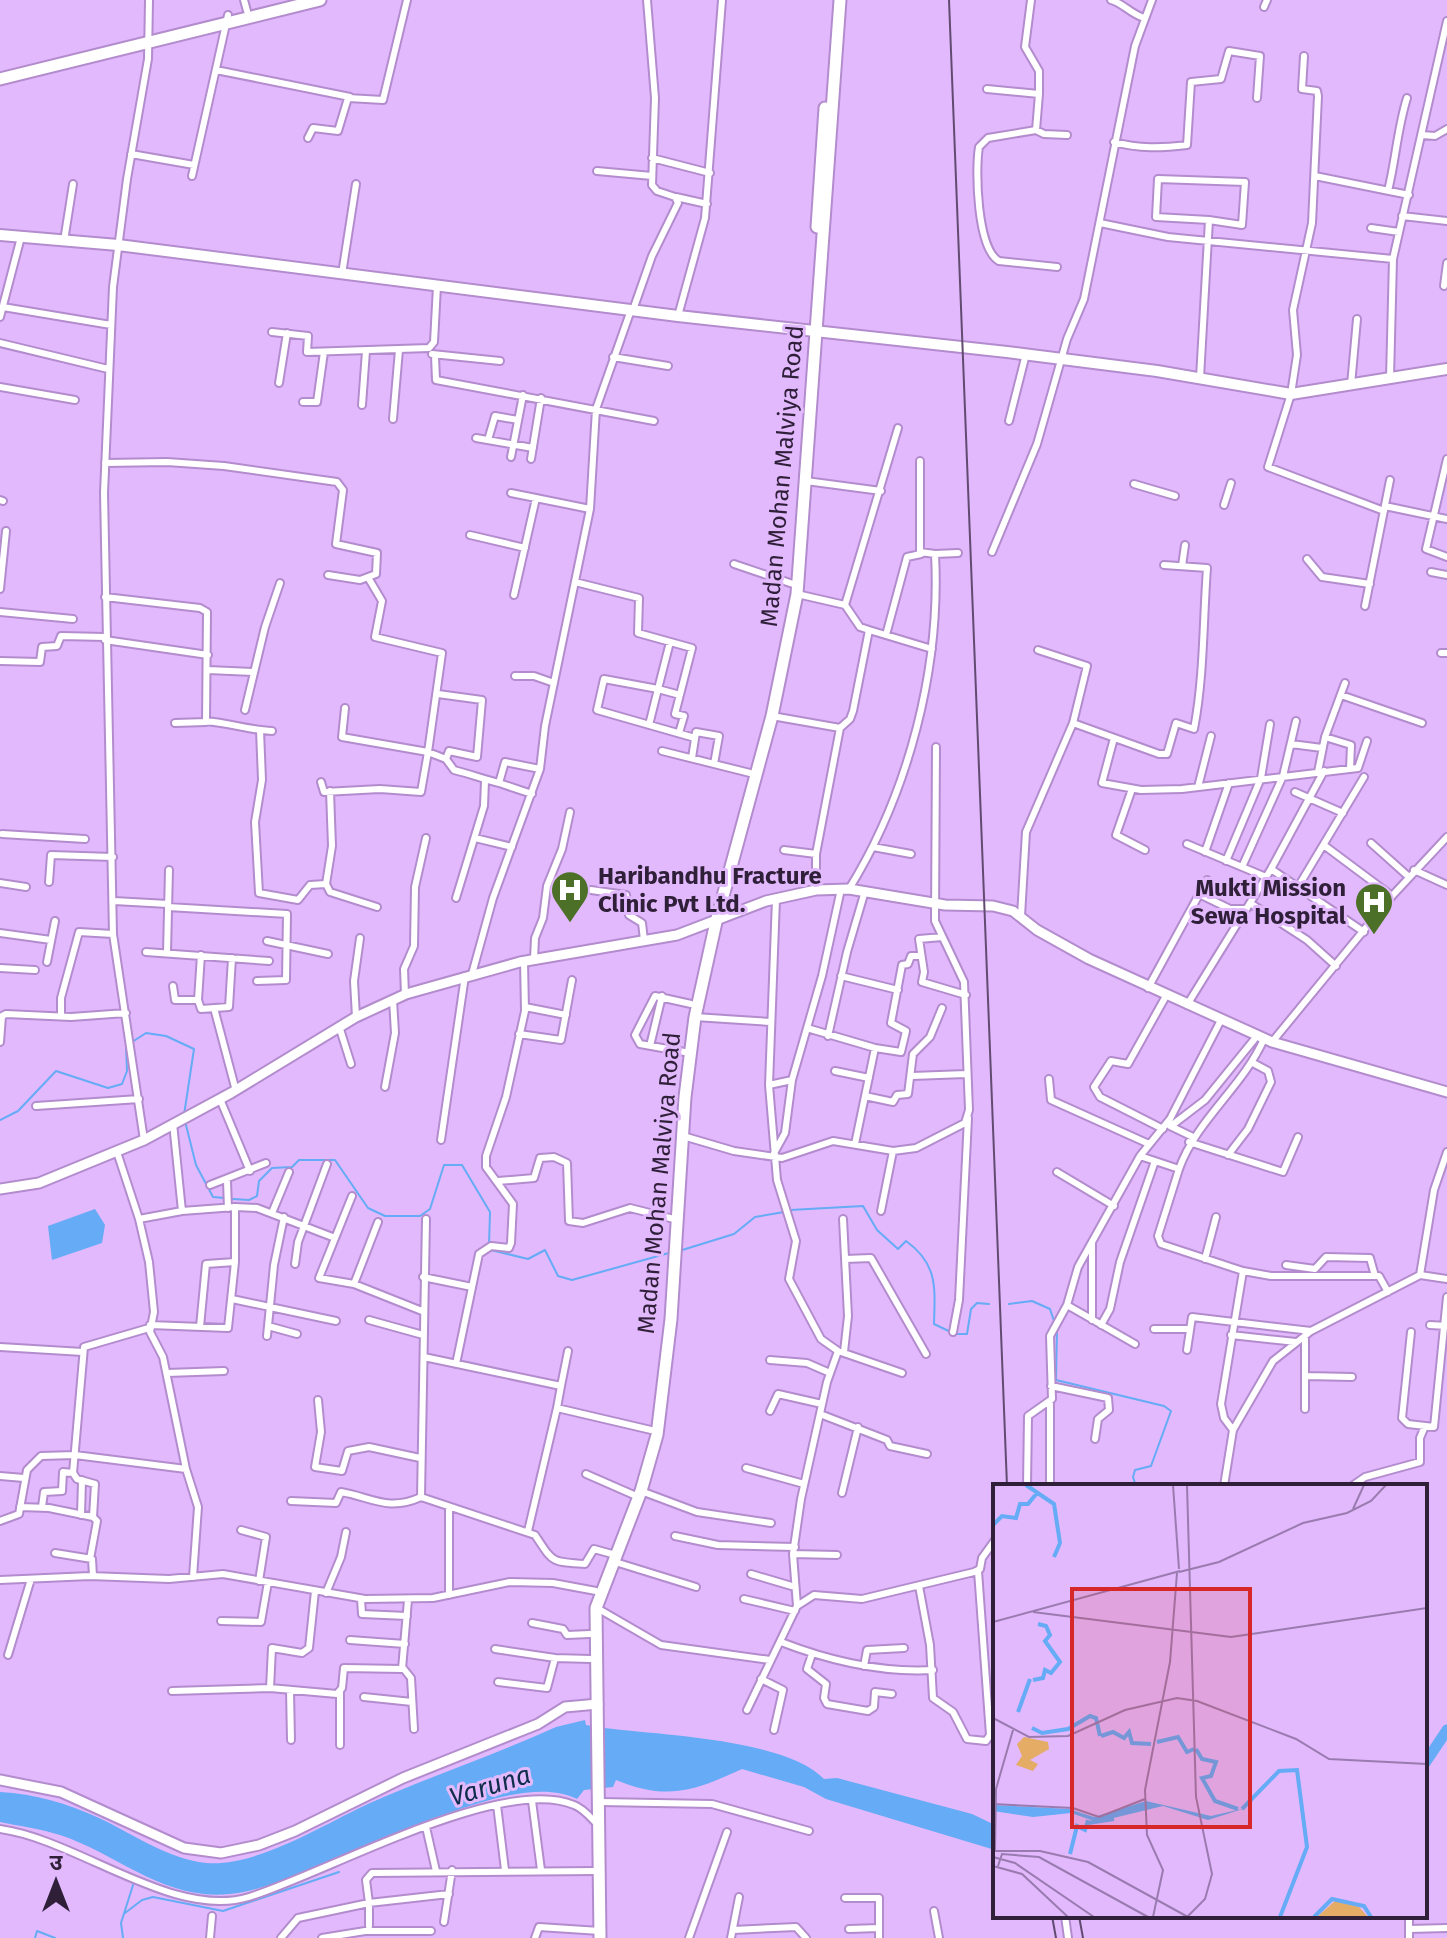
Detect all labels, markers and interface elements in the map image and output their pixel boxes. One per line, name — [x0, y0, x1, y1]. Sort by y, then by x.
street label: Madan Mohan Malviya Road — [755, 324, 809, 628]
place label: Haribandhu Fracture Clinic Pvt Ltd. — [598, 862, 822, 918]
hospital icon: Haribandhu Fracture Clinic Pvt Ltd. — [549, 869, 591, 924]
place label: Mukti Mission Sewa Hospital — [1191, 874, 1347, 930]
hospital icon: Mukti Mission Sewa Hospital — [1353, 881, 1395, 936]
street label: Madan Mohan Malviya Road — [632, 1031, 686, 1335]
inset map — [993, 1484, 1427, 1918]
water label: Varuna — [446, 1759, 534, 1813]
north arrow — [16, 1842, 96, 1922]
text: उ — [50, 1849, 64, 1876]

